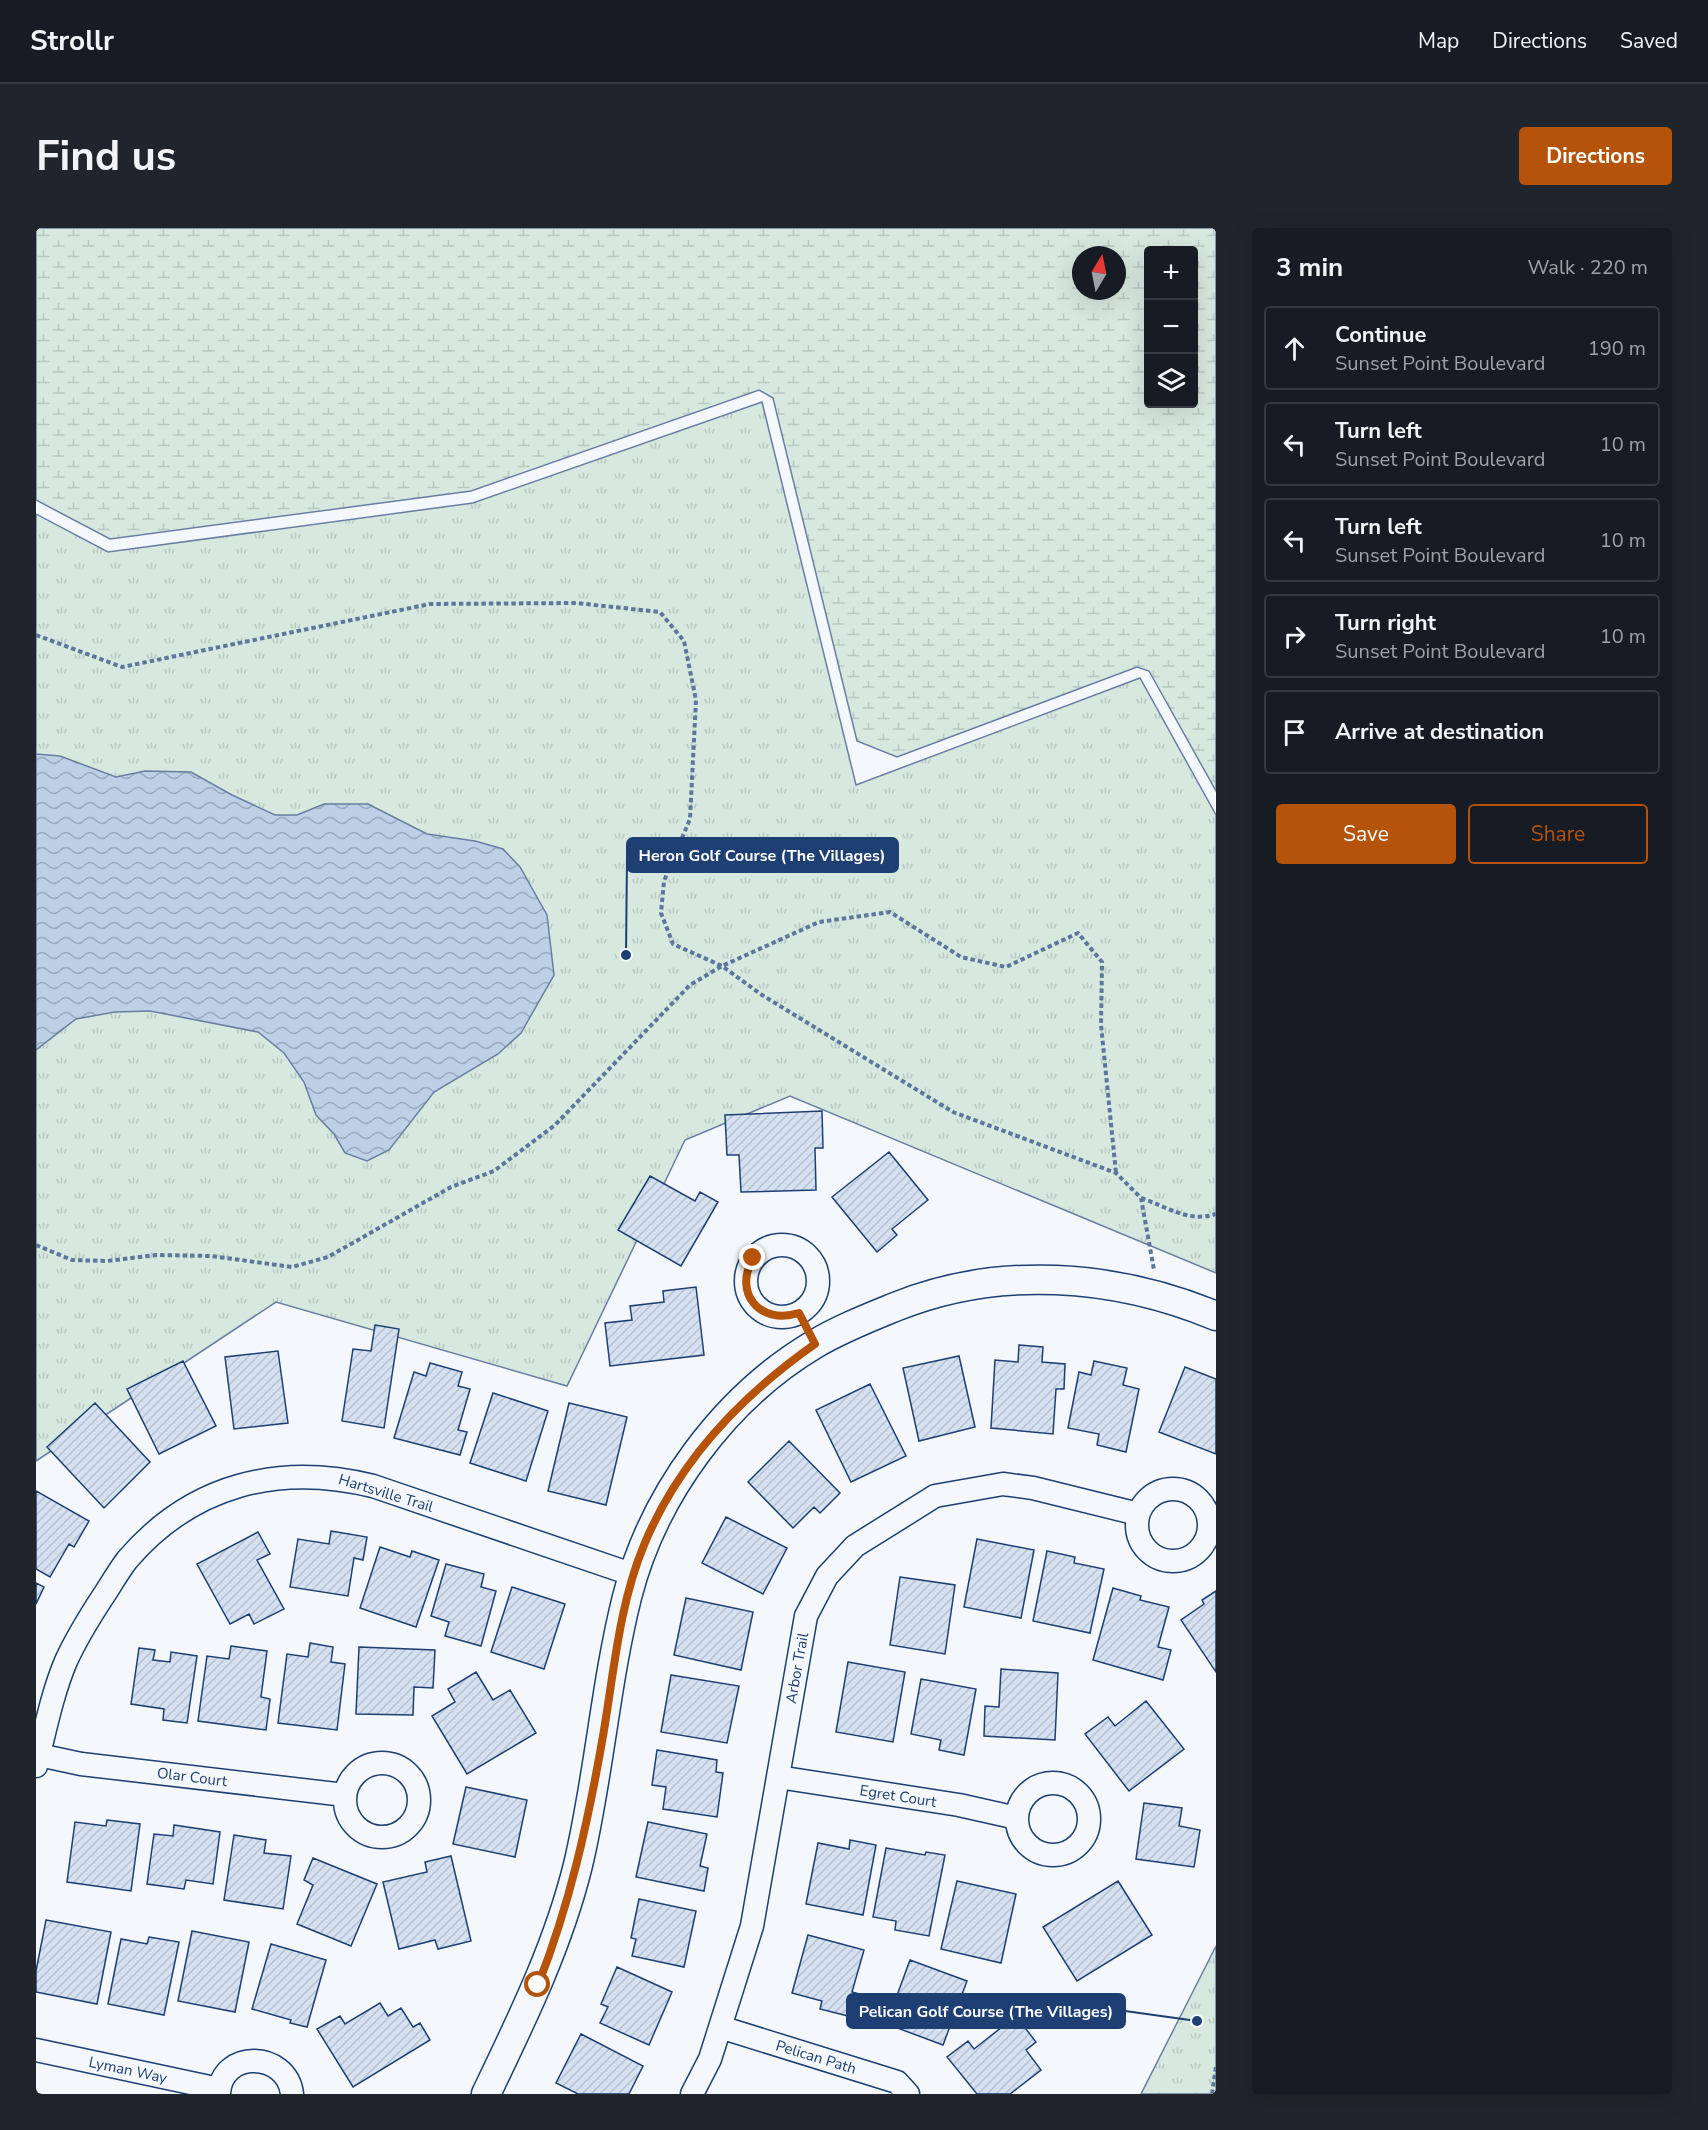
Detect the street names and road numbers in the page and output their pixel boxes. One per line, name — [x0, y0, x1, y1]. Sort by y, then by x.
street label: Hartsville Trail — [336, 1469, 436, 1517]
street label: Arbor Trail — [781, 1630, 813, 1705]
street label: Olar Court — [156, 1763, 229, 1791]
street label: Egret Court — [858, 1780, 938, 1812]
street label: Pelican Path — [773, 2035, 859, 2079]
street label: Lyman Way — [87, 2052, 169, 2088]

